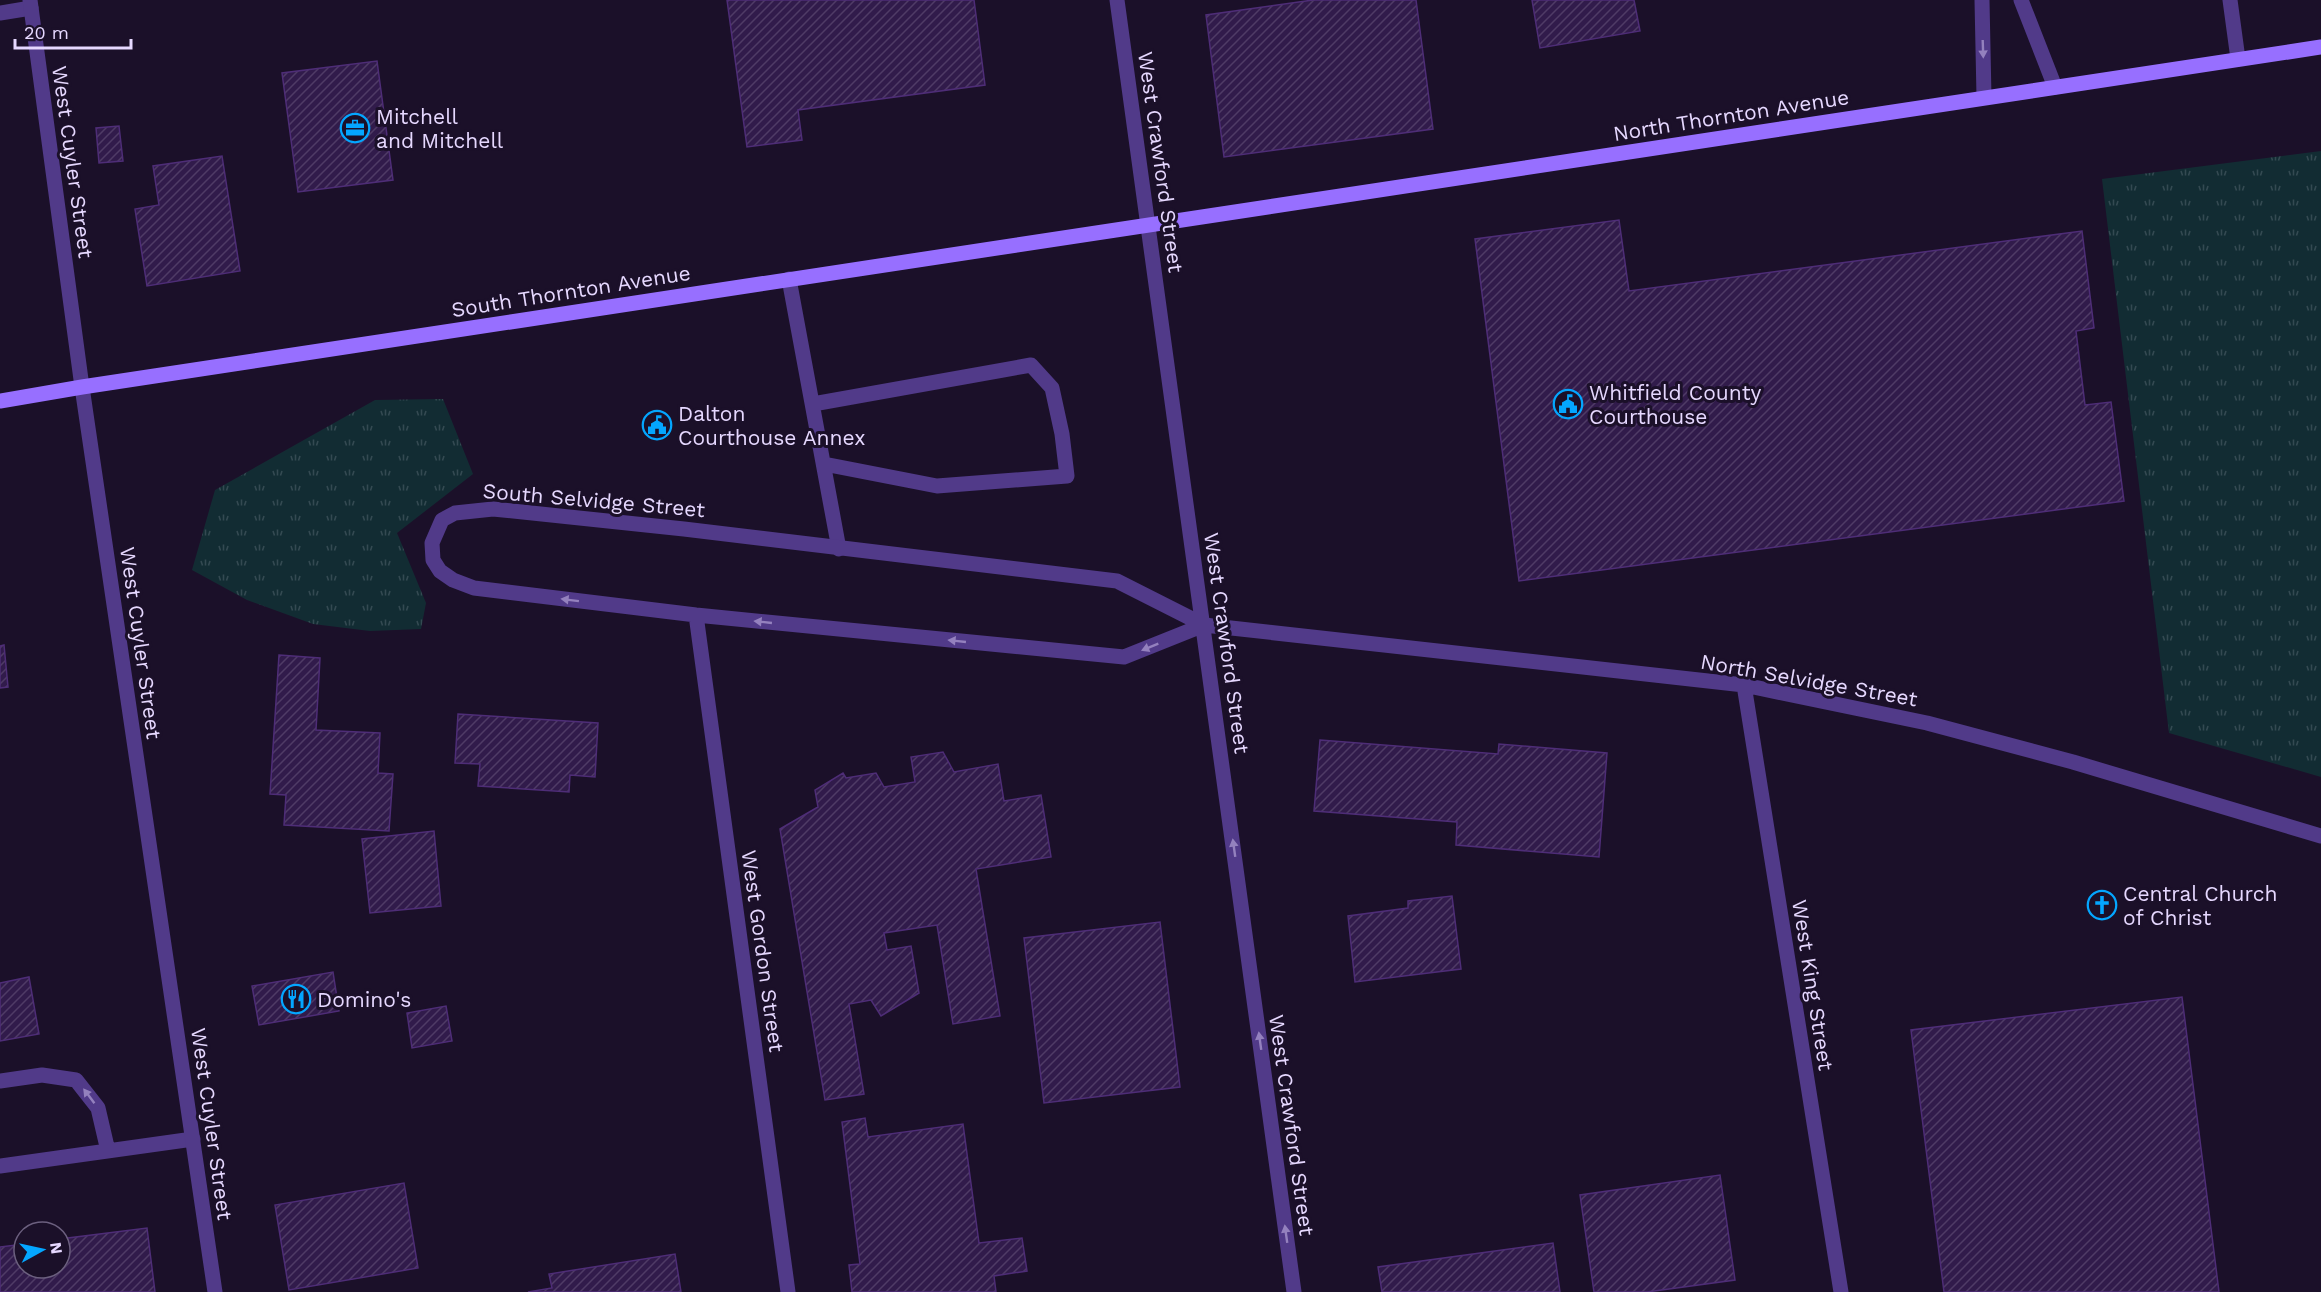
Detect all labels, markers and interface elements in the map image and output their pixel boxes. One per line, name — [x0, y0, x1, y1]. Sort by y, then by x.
scale bar — [15, 12, 130, 50]
text: 20 m — [24, 22, 69, 43]
one-way arrow — [1978, 39, 1988, 58]
street label: West Crawford Street — [1133, 50, 1189, 274]
street label: West Cuyler Street — [47, 64, 99, 260]
street label: North Thornton Avenue — [1611, 84, 1851, 146]
place label: Mitchell and Mitchell — [376, 104, 504, 153]
office icon: Mitchell and Mitchell — [339, 112, 371, 144]
street label: South Thornton Avenue — [450, 260, 692, 322]
place label: Whitfield County Courthouse — [1589, 380, 1761, 429]
public building icon: Whitfield County Courthouse — [1552, 388, 1584, 420]
place label: Dalton Courthouse Annex — [678, 401, 866, 450]
public building icon: Dalton Courthouse Annex — [641, 409, 673, 441]
street label: South Selvidge Street — [482, 478, 706, 522]
street label: West Crawford Street — [1199, 531, 1255, 755]
street label: West Cuyler Street — [115, 545, 167, 741]
one-way arrow — [560, 595, 579, 604]
one-way arrow — [754, 617, 773, 627]
one-way arrow — [948, 636, 967, 646]
one-way arrow — [1140, 642, 1158, 652]
street label: North Selvidge Street — [1699, 649, 1920, 711]
one-way arrow — [1229, 838, 1239, 857]
street label: West Gordon Street — [736, 848, 790, 1054]
place label: Central Church of Christ — [2123, 881, 2278, 930]
church icon: Central Church of Christ — [2086, 889, 2118, 921]
street label: West King Street — [1787, 898, 1839, 1072]
restaurant icon: Domino's — [280, 983, 312, 1015]
place label: Domino's — [317, 987, 411, 1012]
street label: West Crawford Street — [1264, 1013, 1320, 1237]
street label: West Cuyler Street — [186, 1026, 238, 1222]
one-way arrow — [1255, 1031, 1265, 1050]
one-way arrow — [83, 1089, 95, 1104]
north arrow — [12, 1220, 72, 1280]
one-way arrow — [1281, 1224, 1291, 1243]
text: N — [46, 1241, 67, 1255]

